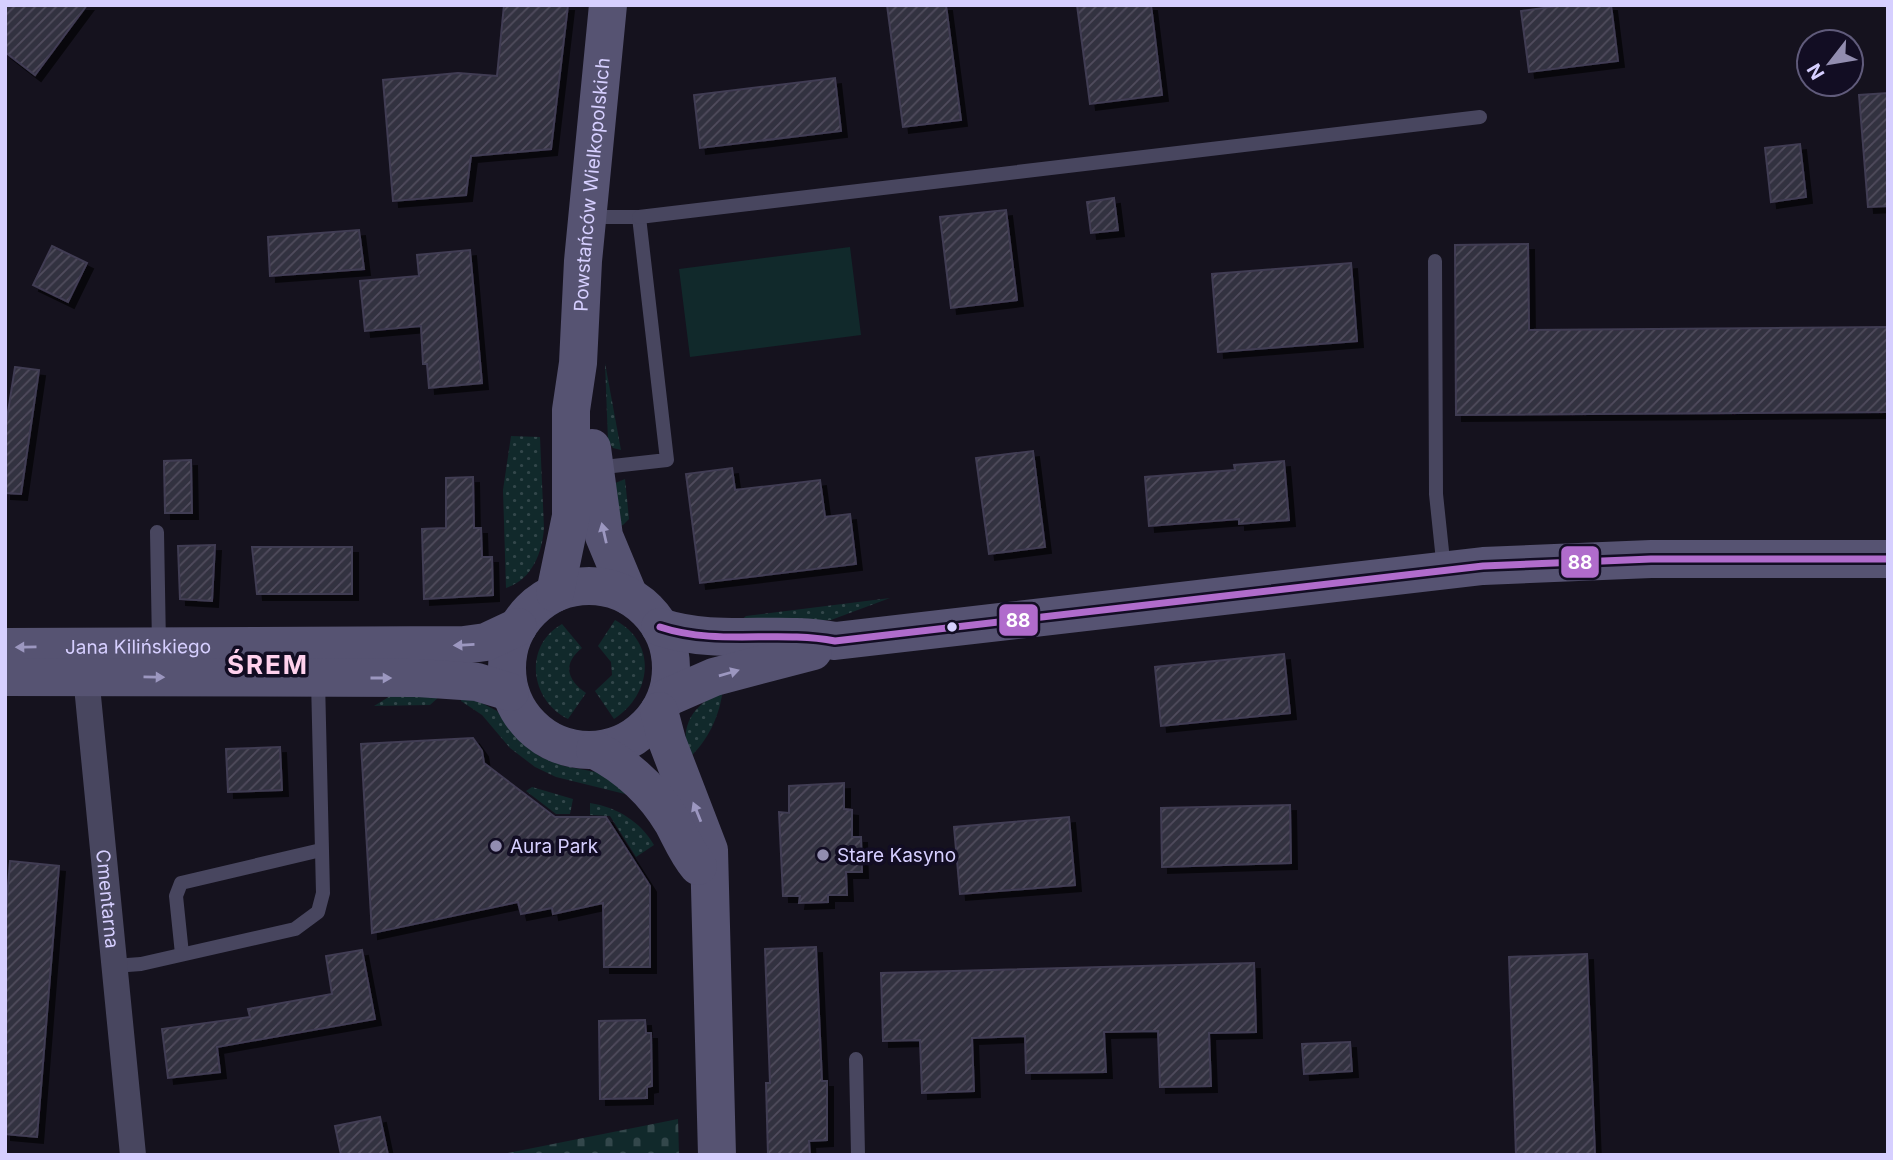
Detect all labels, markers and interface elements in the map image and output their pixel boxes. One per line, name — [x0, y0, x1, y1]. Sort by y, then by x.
north arrow — [1795, 28, 1865, 98]
street label: Powstańców Wielkopolskich — [569, 57, 614, 312]
text: N — [1802, 59, 1829, 84]
one-way arrow — [599, 521, 610, 543]
line badge: 88 — [1560, 545, 1600, 579]
text: 88 — [1568, 551, 1592, 574]
line badge: 88 — [998, 603, 1039, 637]
text: 88 — [1006, 609, 1030, 632]
unlabelled marker — [945, 620, 959, 634]
street label: Jana Kilińskiego — [65, 635, 211, 658]
one-way arrow — [453, 639, 475, 650]
one-way arrow — [15, 641, 37, 652]
district label: ŚREM — [227, 649, 309, 680]
one-way arrow — [719, 667, 740, 677]
one-way arrow — [143, 671, 165, 683]
one-way arrow — [371, 672, 393, 684]
one-way arrow — [691, 801, 702, 822]
place label: Aura Park — [510, 835, 599, 858]
marker: Aura Park — [488, 838, 504, 854]
place label: Stare Kasyno — [837, 844, 956, 867]
marker: Stare Kasyno — [815, 847, 831, 863]
street label: Cmentarna — [92, 848, 124, 949]

